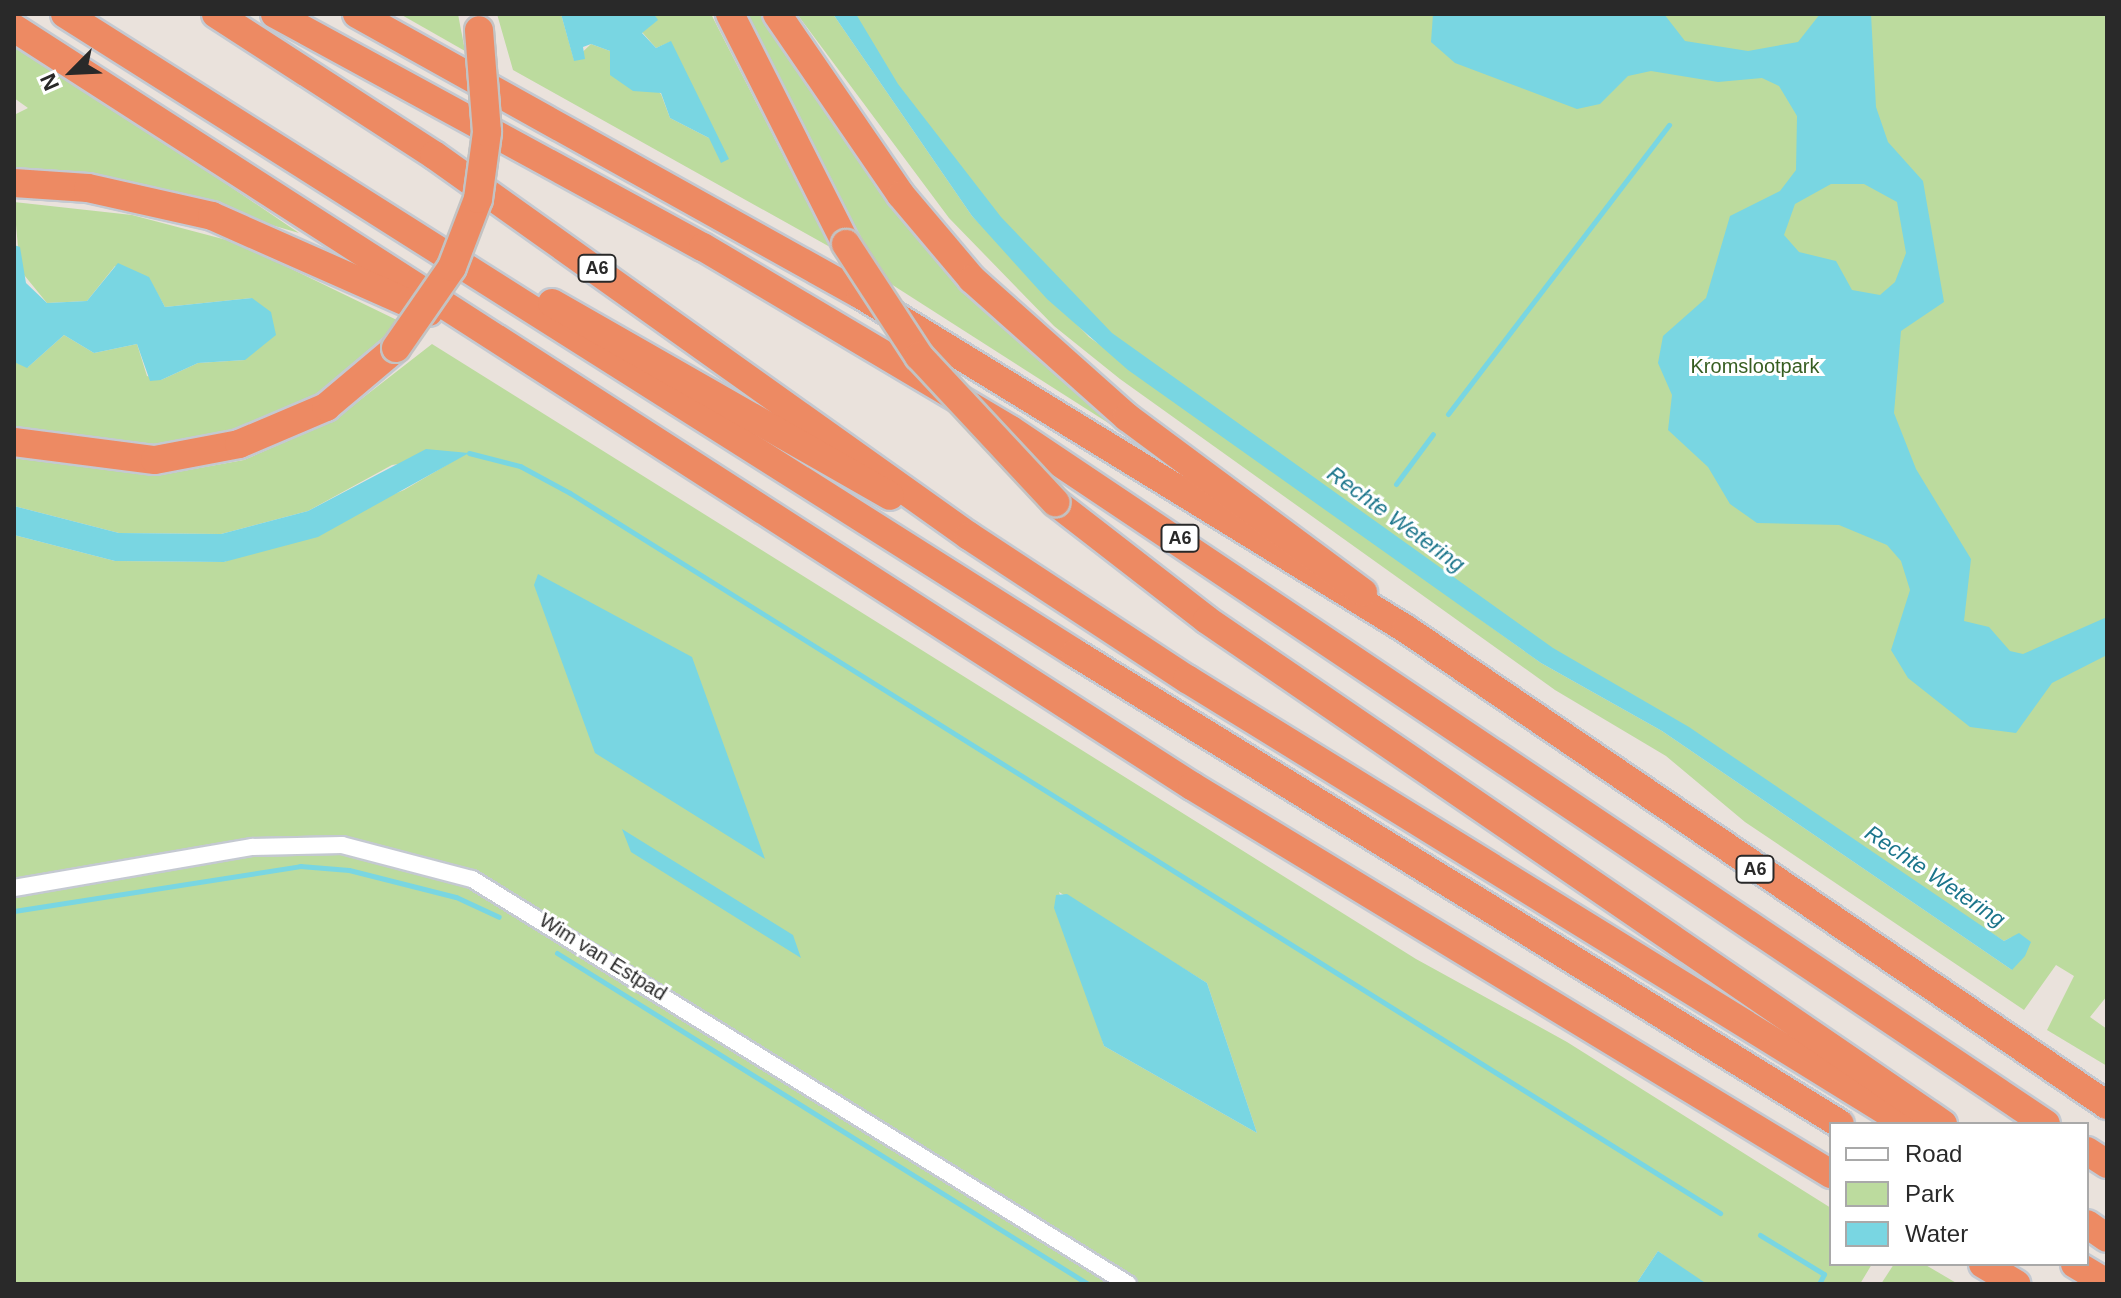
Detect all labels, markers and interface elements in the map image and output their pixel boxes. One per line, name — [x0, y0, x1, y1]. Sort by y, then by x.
north arrow — [32, 32, 112, 112]
text: N — [35, 70, 64, 94]
road number: A6 — [577, 254, 617, 282]
park label: Kromslootpark — [1691, 354, 1819, 378]
water label: Rechte Wetering — [1322, 460, 1470, 578]
road number: A6 — [1160, 524, 1200, 552]
water label: Rechte Wetering — [1860, 819, 2010, 933]
road number: A6 — [1735, 855, 1775, 883]
street label: Wim van Estpad — [535, 908, 671, 1006]
legend — [1829, 1122, 2089, 1266]
text: Road — [1905, 1140, 1962, 1167]
text: Park — [1905, 1180, 1954, 1207]
text: Water — [1905, 1220, 1968, 1247]

